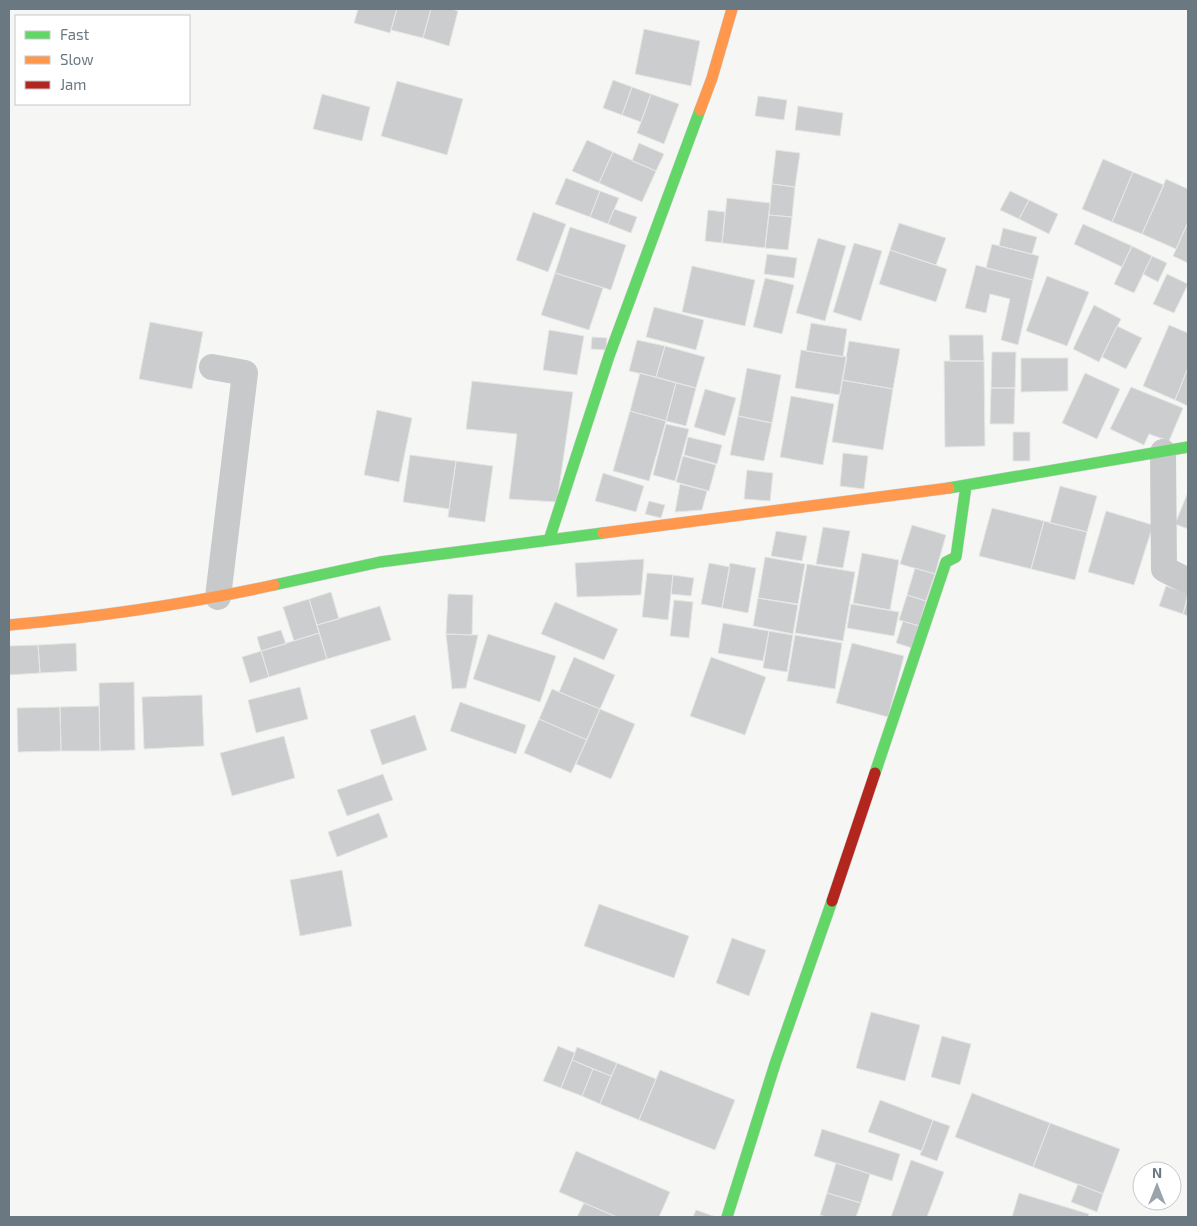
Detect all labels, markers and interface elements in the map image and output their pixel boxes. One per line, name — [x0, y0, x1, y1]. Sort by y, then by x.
legend — [15, 15, 190, 105]
text: Fast — [60, 25, 90, 43]
text: Slow — [60, 50, 94, 68]
text: Jam — [60, 75, 86, 93]
north arrow — [1132, 1161, 1182, 1211]
text: N — [1152, 1164, 1162, 1181]

